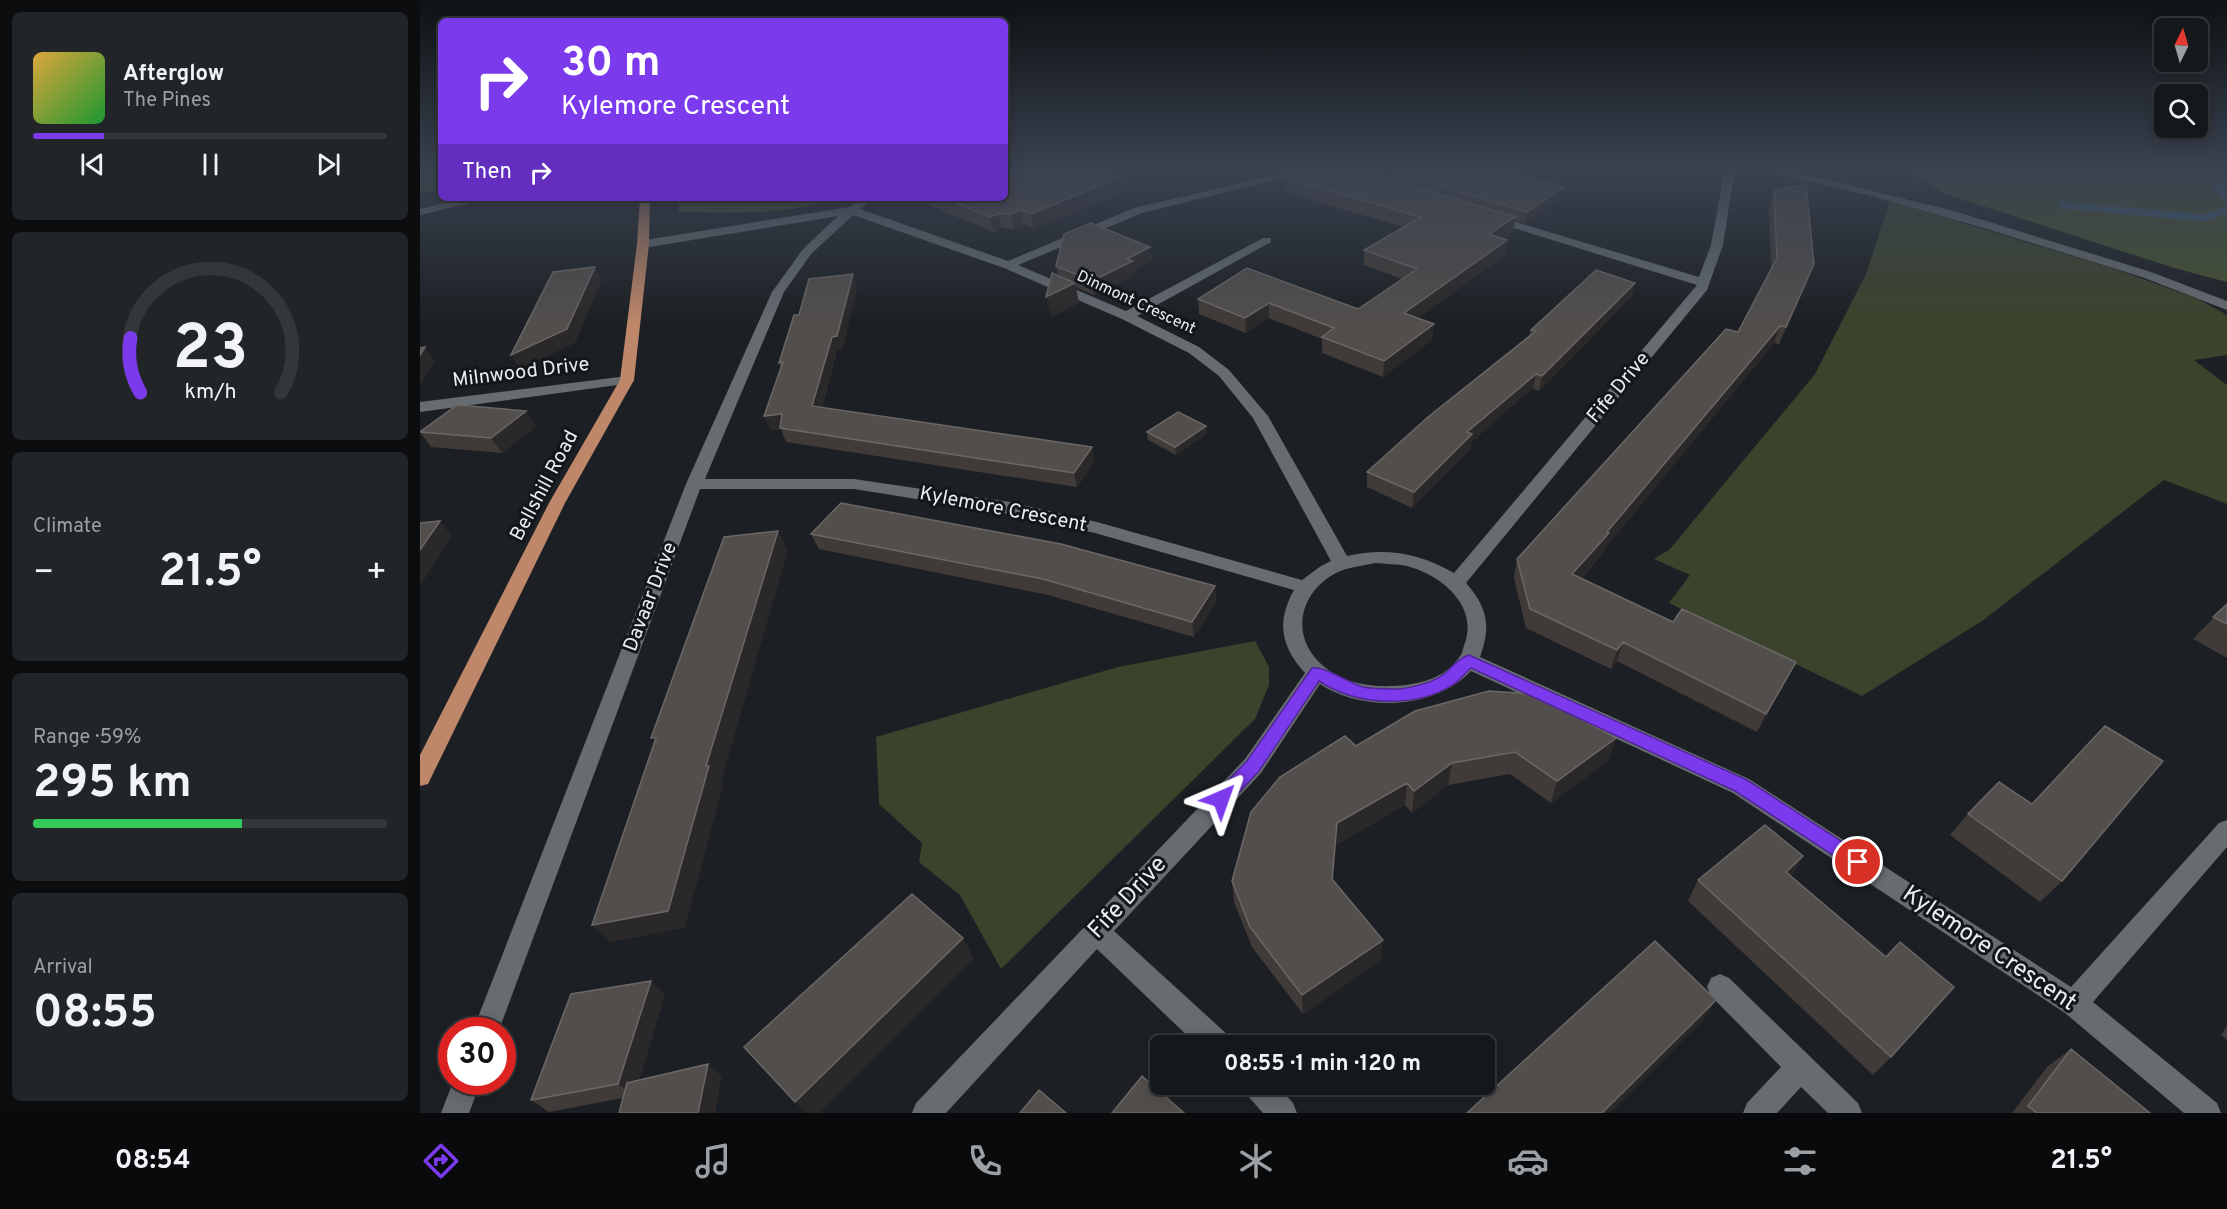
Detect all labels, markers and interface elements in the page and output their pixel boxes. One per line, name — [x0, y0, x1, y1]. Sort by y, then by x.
north arrow — [2154, 18, 2208, 72]
map controls — [2154, 18, 2208, 138]
text: 30 m — [561, 38, 660, 91]
icon: right — [462, 42, 540, 120]
text: Afterglow — [123, 61, 224, 88]
button: search — [2154, 84, 2208, 138]
text: The Pines — [123, 88, 211, 114]
text: Kylemore Crescent — [561, 90, 790, 124]
icon: previous — [76, 148, 109, 181]
icon: pause — [194, 148, 227, 181]
icon: next — [312, 148, 345, 181]
icon: right — [524, 156, 557, 189]
text: Then — [462, 159, 512, 186]
street label: Dinmont Crescent — [1073, 267, 1199, 339]
text: 23 — [172, 312, 248, 391]
street label: Fife Drive — [1582, 347, 1656, 429]
street label: Milnwood Drive — [451, 352, 591, 394]
text: km/h — [184, 380, 236, 407]
street label: Bellshill Road — [505, 426, 585, 546]
street label: Kylemore Crescent — [917, 481, 1089, 539]
text: Climate — [33, 514, 102, 540]
street label: Davaar Drive — [618, 539, 684, 655]
text: 21.5° — [159, 545, 261, 602]
text: − — [33, 553, 54, 595]
text: + — [366, 553, 387, 595]
text: Range · 59% — [33, 725, 141, 751]
text: 295 km — [33, 756, 192, 813]
position arrow — [1189, 767, 1253, 831]
pin — [1832, 836, 1883, 887]
icon: arrive — [1841, 845, 1874, 878]
street label: Fife Drive — [1082, 850, 1174, 946]
street label: Kylemore Crescent — [1896, 880, 2082, 1018]
text: Arrival — [33, 955, 93, 981]
text: 08:55 — [33, 986, 157, 1043]
speed limit sign: 30 — [438, 1017, 516, 1095]
text: 08:55 · 1 min · 120 m — [1224, 1051, 1421, 1078]
icon: directions — [420, 1140, 462, 1182]
icon: music — [692, 1140, 734, 1182]
icon: phone — [964, 1140, 1006, 1182]
icon: climate — [1235, 1140, 1277, 1182]
icon: car — [1507, 1140, 1549, 1182]
icon: filters — [1779, 1140, 1821, 1182]
text: 08:54 — [115, 1144, 191, 1178]
text: 21.5° — [2050, 1144, 2112, 1178]

